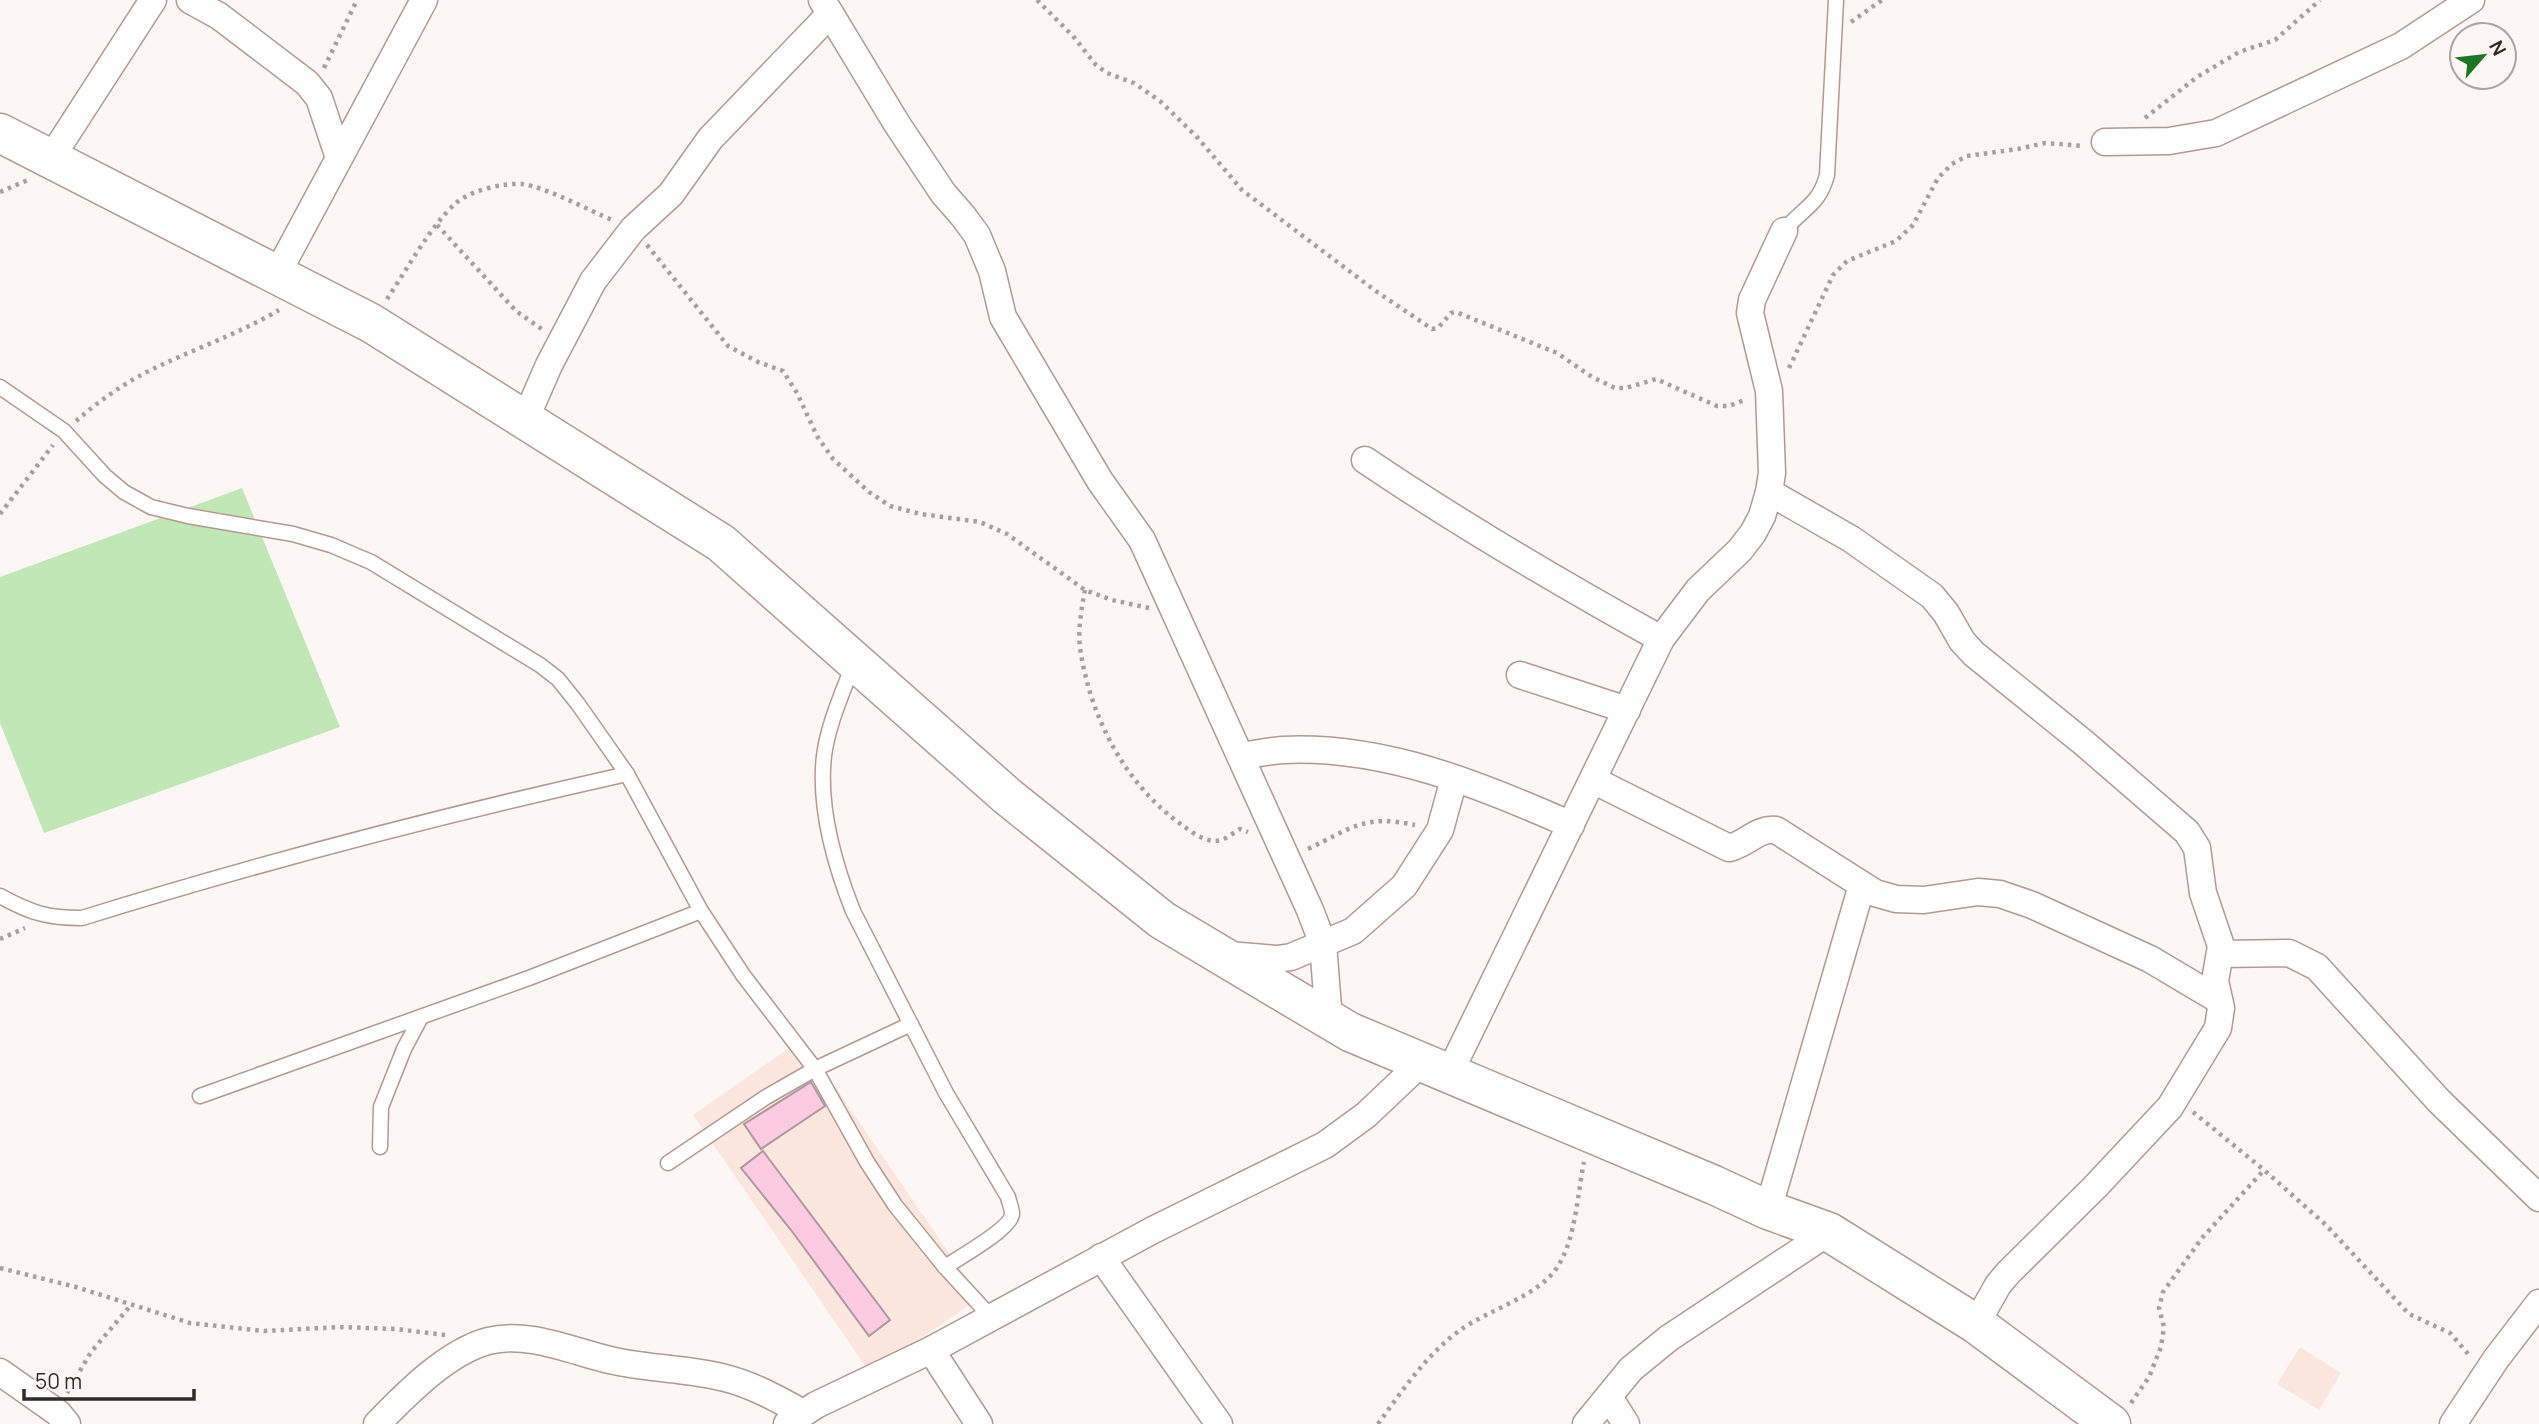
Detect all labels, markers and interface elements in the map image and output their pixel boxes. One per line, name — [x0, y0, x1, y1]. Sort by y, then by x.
north arrow — [2448, 21, 2518, 91]
text: N — [2483, 36, 2513, 60]
scale bar — [24, 1358, 194, 1402]
text: 50 m — [35, 1367, 82, 1395]

